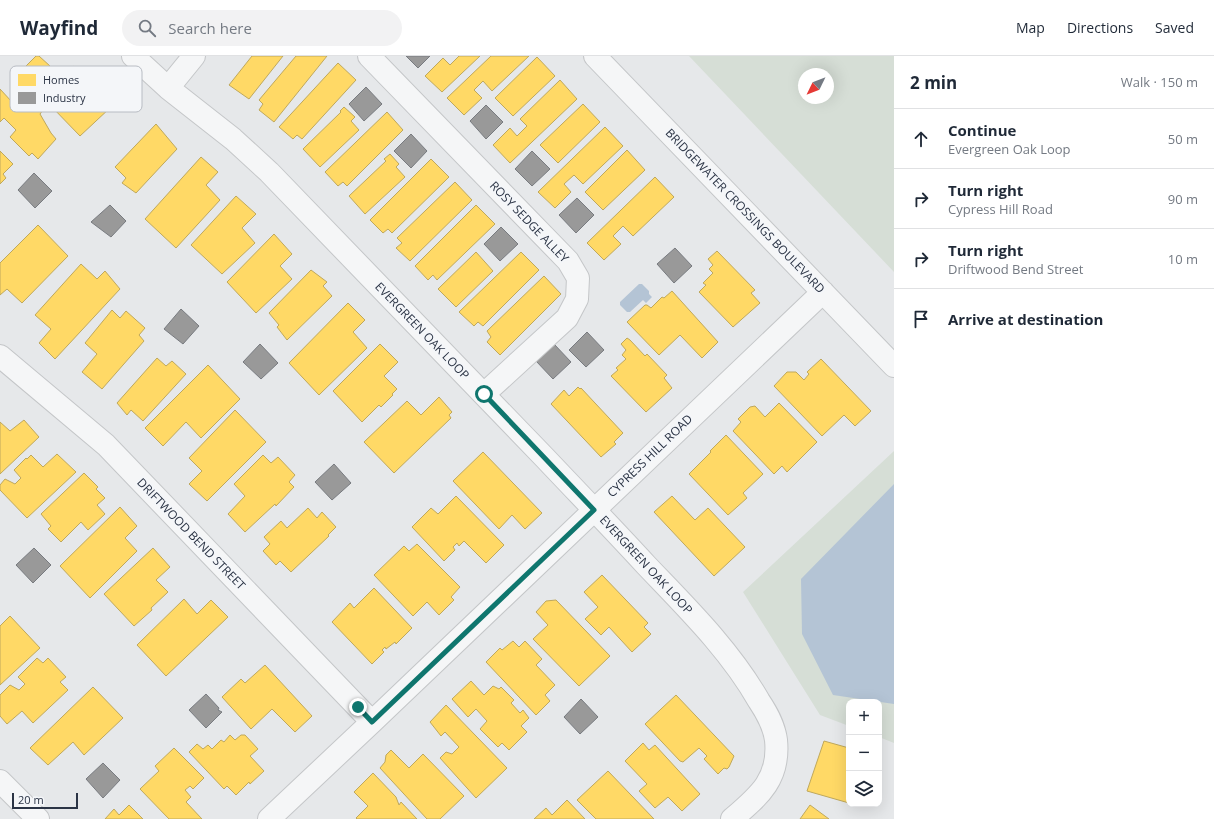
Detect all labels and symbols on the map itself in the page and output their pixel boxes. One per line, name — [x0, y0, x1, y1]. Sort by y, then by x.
legend — [10, 66, 142, 112]
north arrow — [798, 68, 834, 104]
text: Homes — [43, 72, 79, 87]
text: Industry — [43, 90, 86, 105]
street label: BRIDGEWATER CROSSINGS BOULEVARD — [662, 125, 829, 297]
street label: ROSY SEDGE ALLEY — [486, 177, 573, 266]
street label: EVERGREEN OAK LOOP — [371, 278, 473, 383]
route start — [475, 385, 493, 403]
street label: CYPRESS HILL ROAD — [603, 410, 696, 501]
street label: DRIFTWOOD BEND STREET — [133, 474, 250, 594]
street label: EVERGREEN OAK LOOP — [596, 512, 697, 618]
route end — [349, 698, 367, 716]
scale bar — [12, 791, 78, 810]

